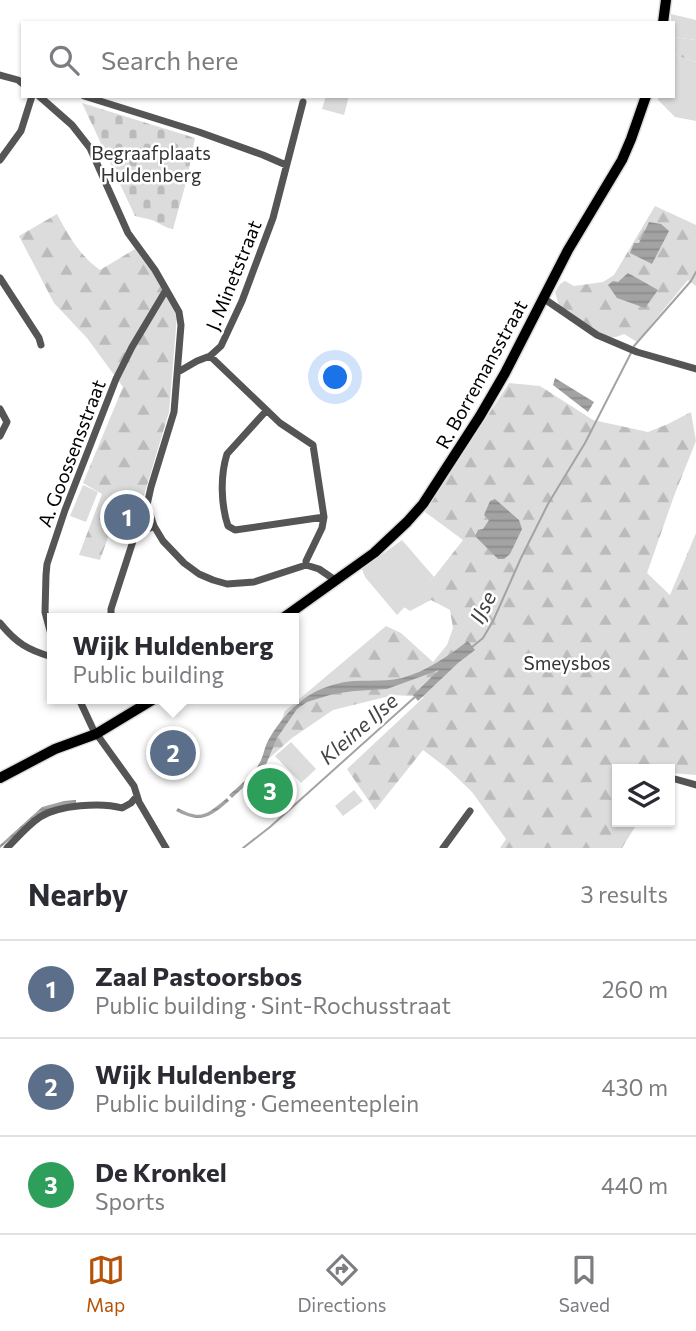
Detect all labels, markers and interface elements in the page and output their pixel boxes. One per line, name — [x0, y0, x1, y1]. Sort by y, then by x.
search box — [21, 21, 675, 98]
icon: search — [45, 41, 83, 79]
text: Search here — [101, 44, 239, 75]
park label: Begraafplaats Huldenberg — [91, 141, 211, 186]
street label: J. Minetstraat — [200, 216, 266, 333]
street label: R. Borremansstraat — [431, 295, 532, 453]
your location — [318, 360, 352, 394]
street label: A. Goossensstraat — [32, 376, 110, 530]
pin: 1 — [104, 491, 150, 543]
water label: IJse — [464, 587, 500, 627]
popup — [47, 613, 299, 704]
text: Wijk Huldenberg — [72, 629, 274, 660]
park label: Smeysbos — [524, 651, 610, 674]
text: Public building — [72, 660, 224, 688]
water label: Kleine IJse — [314, 687, 402, 769]
pin: 2 — [150, 727, 196, 779]
map controls — [612, 764, 675, 827]
button: layers — [612, 764, 675, 827]
pin: 3 — [247, 765, 293, 817]
text: Nearby — [28, 875, 128, 912]
text: 3 results — [581, 880, 668, 908]
text: Zaal Pastoorsbos — [95, 960, 302, 991]
text: 1 — [46, 975, 56, 1003]
text: 260 m — [602, 975, 668, 1003]
text: Public building · Sint-Rochusstraat — [95, 991, 451, 1019]
text: Wijk Huldenberg — [95, 1058, 296, 1089]
text: 2 — [44, 1073, 58, 1101]
text: 430 m — [602, 1073, 668, 1101]
text: Public building · Gemeenteplein — [95, 1089, 419, 1117]
text: De Kronkel — [95, 1156, 227, 1187]
text: 3 — [44, 1171, 58, 1199]
text: 440 m — [601, 1171, 668, 1199]
text: Sports — [95, 1187, 165, 1215]
tab: Map — [86, 1251, 125, 1316]
tab: Directions — [297, 1251, 387, 1316]
tab: Saved — [559, 1251, 610, 1316]

